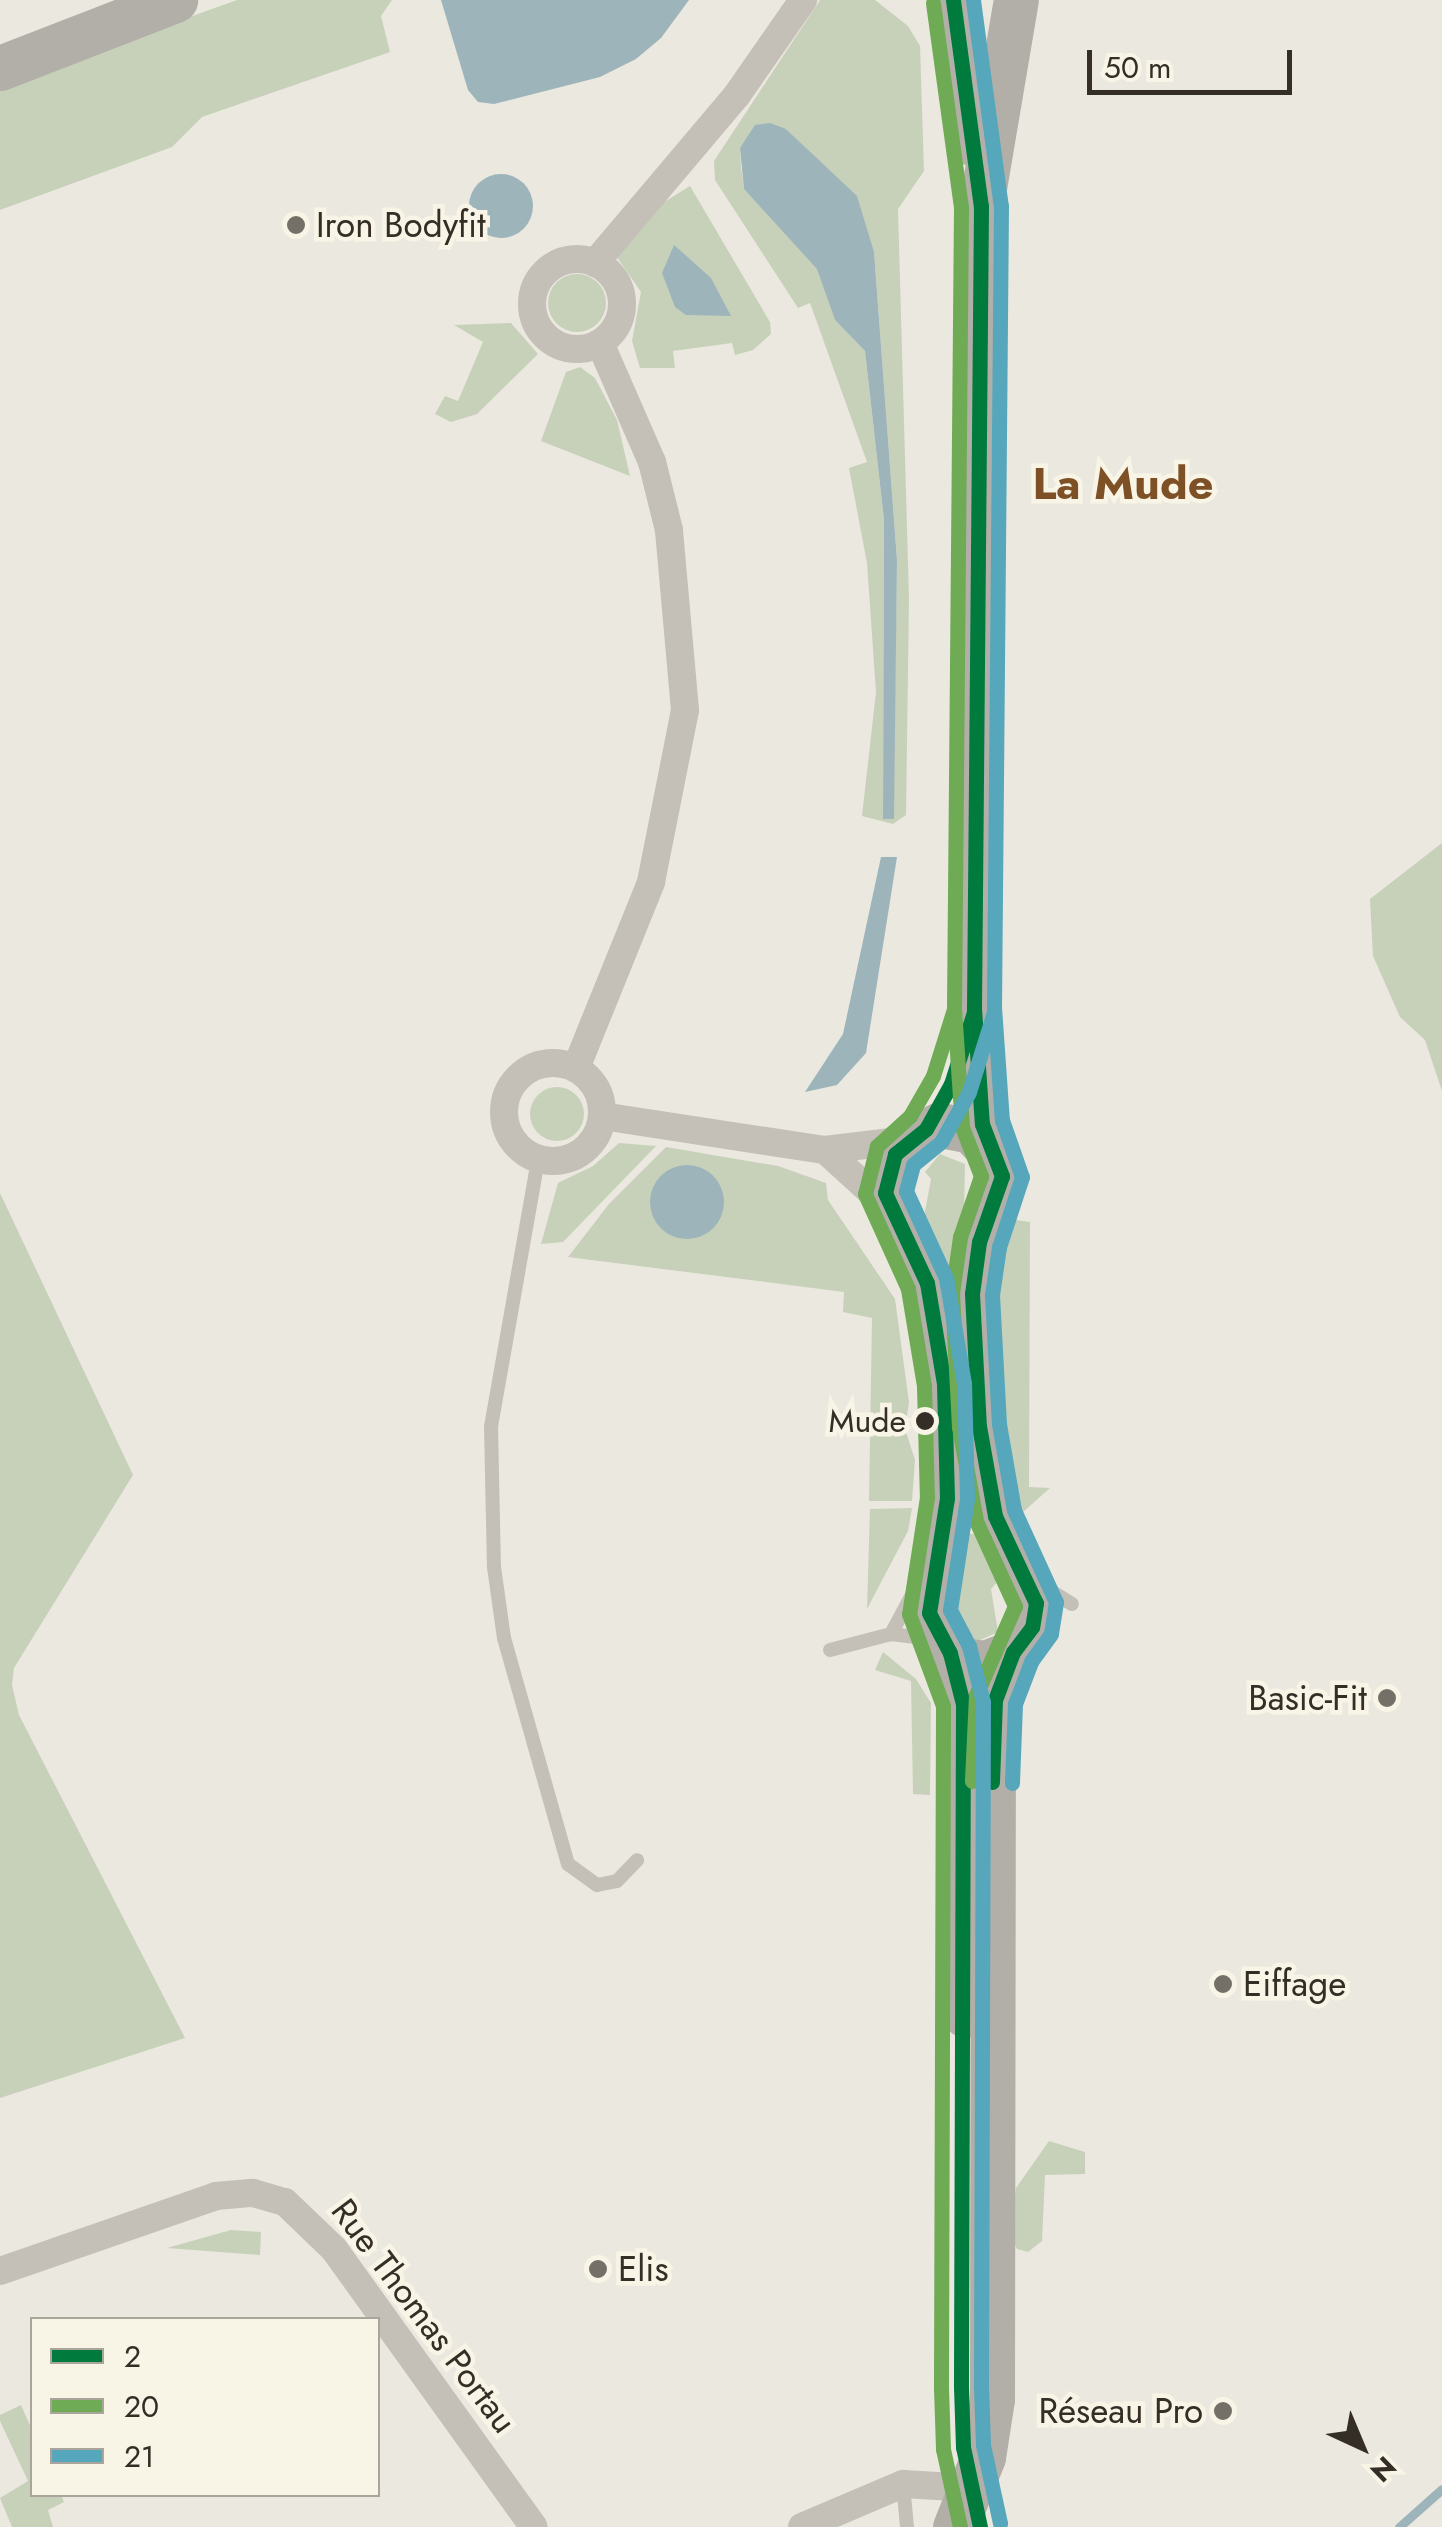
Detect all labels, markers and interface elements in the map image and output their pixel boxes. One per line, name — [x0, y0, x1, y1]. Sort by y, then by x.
scale bar — [1092, 30, 1297, 92]
text: 50 m — [1104, 46, 1171, 89]
place label: Iron Bodyfit — [316, 204, 486, 246]
marker: Iron Bodyfit — [285, 214, 307, 236]
district label: La Mude — [1032, 457, 1214, 511]
place label: Mude — [829, 1402, 906, 1440]
marker: Mude — [915, 1411, 935, 1431]
place label: Basic-Fit — [1248, 1677, 1367, 1719]
marker: Basic-Fit — [1376, 1687, 1398, 1709]
place label: Eiffage — [1243, 1963, 1346, 2005]
marker: Eiffage — [1212, 1973, 1234, 1995]
street label: Rue Thomas Portau — [322, 2191, 526, 2441]
place label: Elis — [618, 2248, 669, 2290]
marker: Elis — [587, 2258, 609, 2280]
legend — [30, 2317, 380, 2497]
text: 2 — [124, 2335, 141, 2378]
text: 20 — [124, 2385, 159, 2428]
place label: Réseau Pro — [1038, 2390, 1203, 2432]
north arrow — [1312, 2397, 1412, 2497]
marker: Réseau Pro — [1212, 2400, 1234, 2422]
text: 21 — [124, 2435, 155, 2478]
text: N — [1361, 2446, 1405, 2491]

